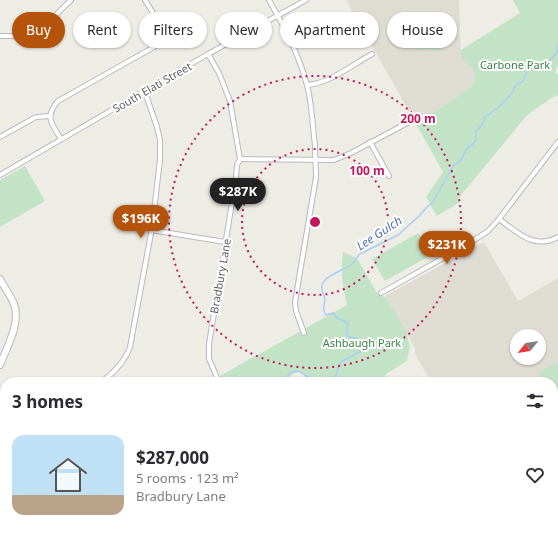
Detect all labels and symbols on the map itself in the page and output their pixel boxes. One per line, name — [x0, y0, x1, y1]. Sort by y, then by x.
park label: Carbone Park — [480, 57, 550, 72]
street label: South Elati Street — [110, 58, 194, 116]
text: 200 m — [400, 110, 436, 127]
text: 100 m — [349, 162, 385, 179]
pin: $287K — [210, 178, 266, 212]
pin: $196K — [113, 205, 169, 239]
water label: Lee Gulch — [353, 212, 405, 254]
centre of rings — [308, 215, 322, 229]
pin: $231K — [419, 231, 475, 265]
street label: Bradbury Lane — [206, 237, 234, 315]
north arrow — [510, 329, 546, 365]
park label: Ashbaugh Park — [323, 335, 401, 350]

